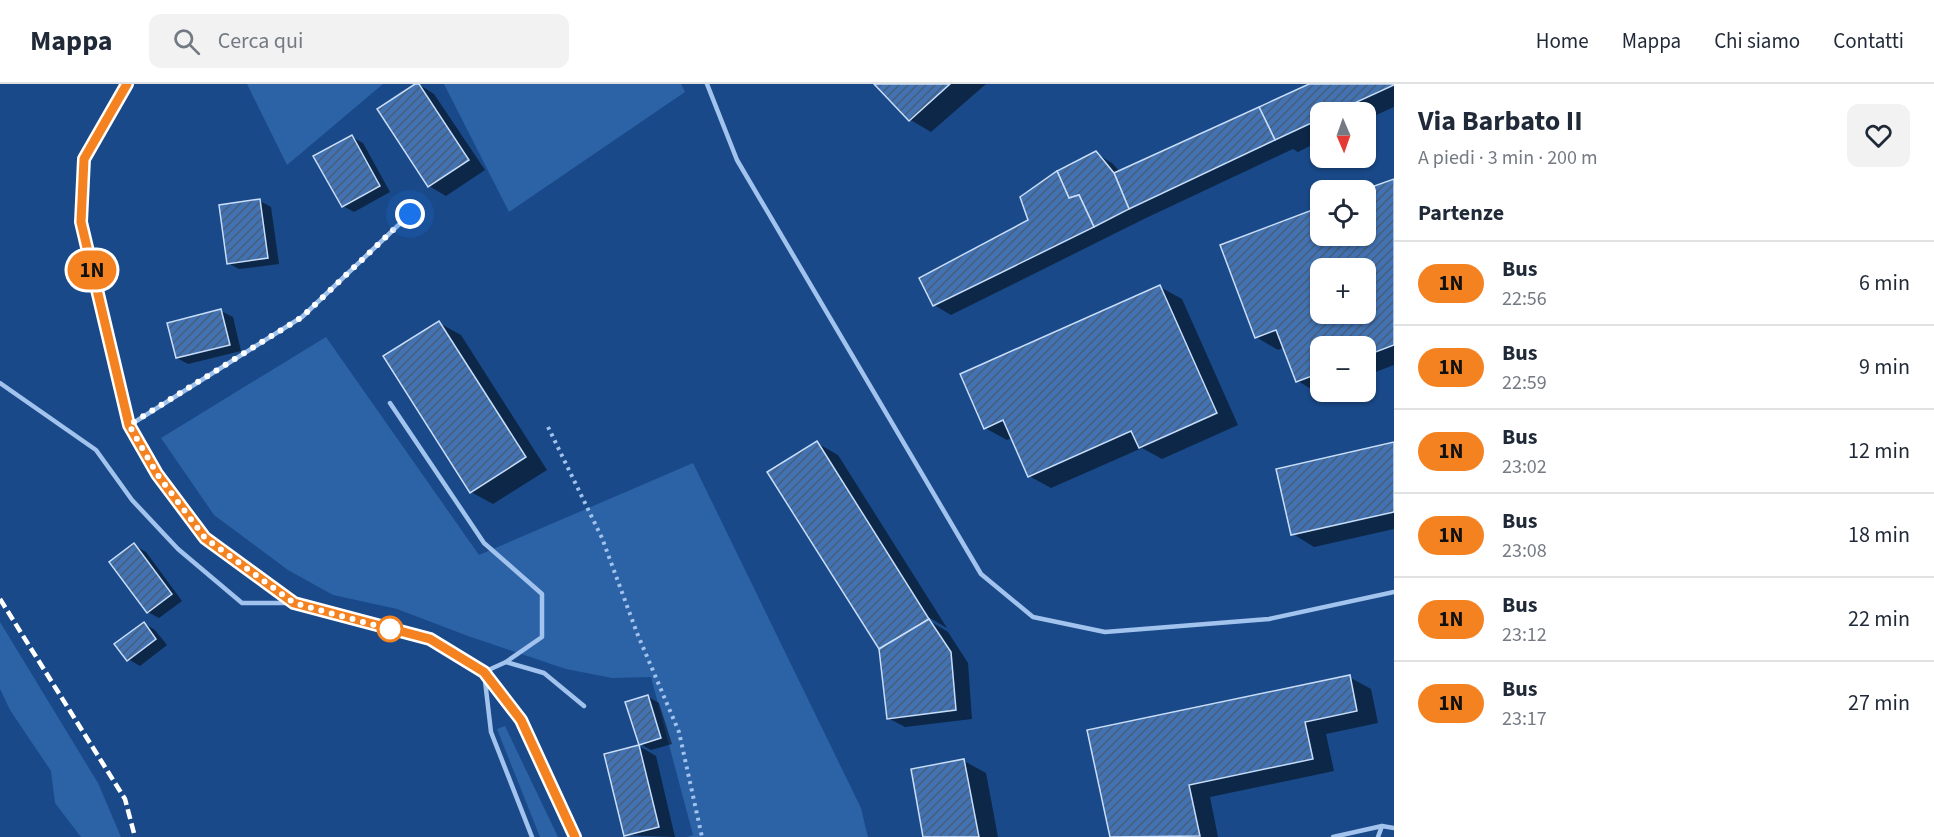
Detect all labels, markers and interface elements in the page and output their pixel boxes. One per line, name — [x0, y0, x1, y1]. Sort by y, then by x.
search box — [149, 14, 569, 68]
text: Mappa — [30, 21, 113, 61]
icon: search — [170, 25, 203, 58]
text: Cerca qui — [218, 25, 303, 57]
text: Home — [1536, 26, 1589, 56]
text: Mappa — [1622, 26, 1681, 56]
text: Chi siamo — [1714, 26, 1800, 56]
text: Contatti — [1833, 26, 1904, 56]
text: Via Barbato II — [1418, 101, 1583, 141]
north arrow — [1310, 102, 1376, 168]
map controls — [1310, 102, 1376, 402]
button: heart — [1847, 104, 1910, 167]
text: A piedi · 3 min · 200 m — [1418, 144, 1598, 172]
button: locate — [1310, 180, 1376, 246]
text: Partenze — [1418, 197, 1504, 229]
your location — [395, 199, 425, 229]
line badge: 1N — [65, 250, 119, 290]
text: Bus — [1502, 253, 1538, 285]
text: 1N — [79, 255, 105, 285]
button: + — [1310, 258, 1376, 324]
text: 6 min — [1859, 267, 1910, 299]
text: 1N — [1438, 268, 1464, 298]
text: 22:56 — [1502, 285, 1547, 313]
button: − — [1310, 336, 1376, 402]
text: Bus — [1502, 337, 1538, 369]
text: 9 min — [1859, 351, 1910, 383]
text: 1N — [1438, 352, 1464, 382]
text: 22:59 — [1502, 369, 1547, 397]
text: Bus — [1502, 421, 1538, 453]
text: 12 min — [1848, 435, 1910, 467]
text: 1N — [1438, 436, 1464, 466]
text: 23:02 — [1502, 453, 1547, 481]
text: Bus — [1502, 505, 1538, 537]
text: 18 min — [1848, 519, 1910, 551]
text: 1N — [1438, 520, 1464, 550]
text: 23:08 — [1502, 537, 1547, 565]
text: Bus — [1502, 589, 1538, 621]
text: 22 min — [1848, 603, 1910, 635]
text: 1N — [1438, 604, 1464, 634]
unlabelled marker — [377, 616, 403, 642]
text: 23:12 — [1502, 621, 1547, 649]
text: Bus — [1502, 673, 1538, 705]
text: 27 min — [1848, 687, 1910, 719]
text: 1N — [1438, 688, 1464, 718]
text: 23:17 — [1502, 705, 1547, 733]

